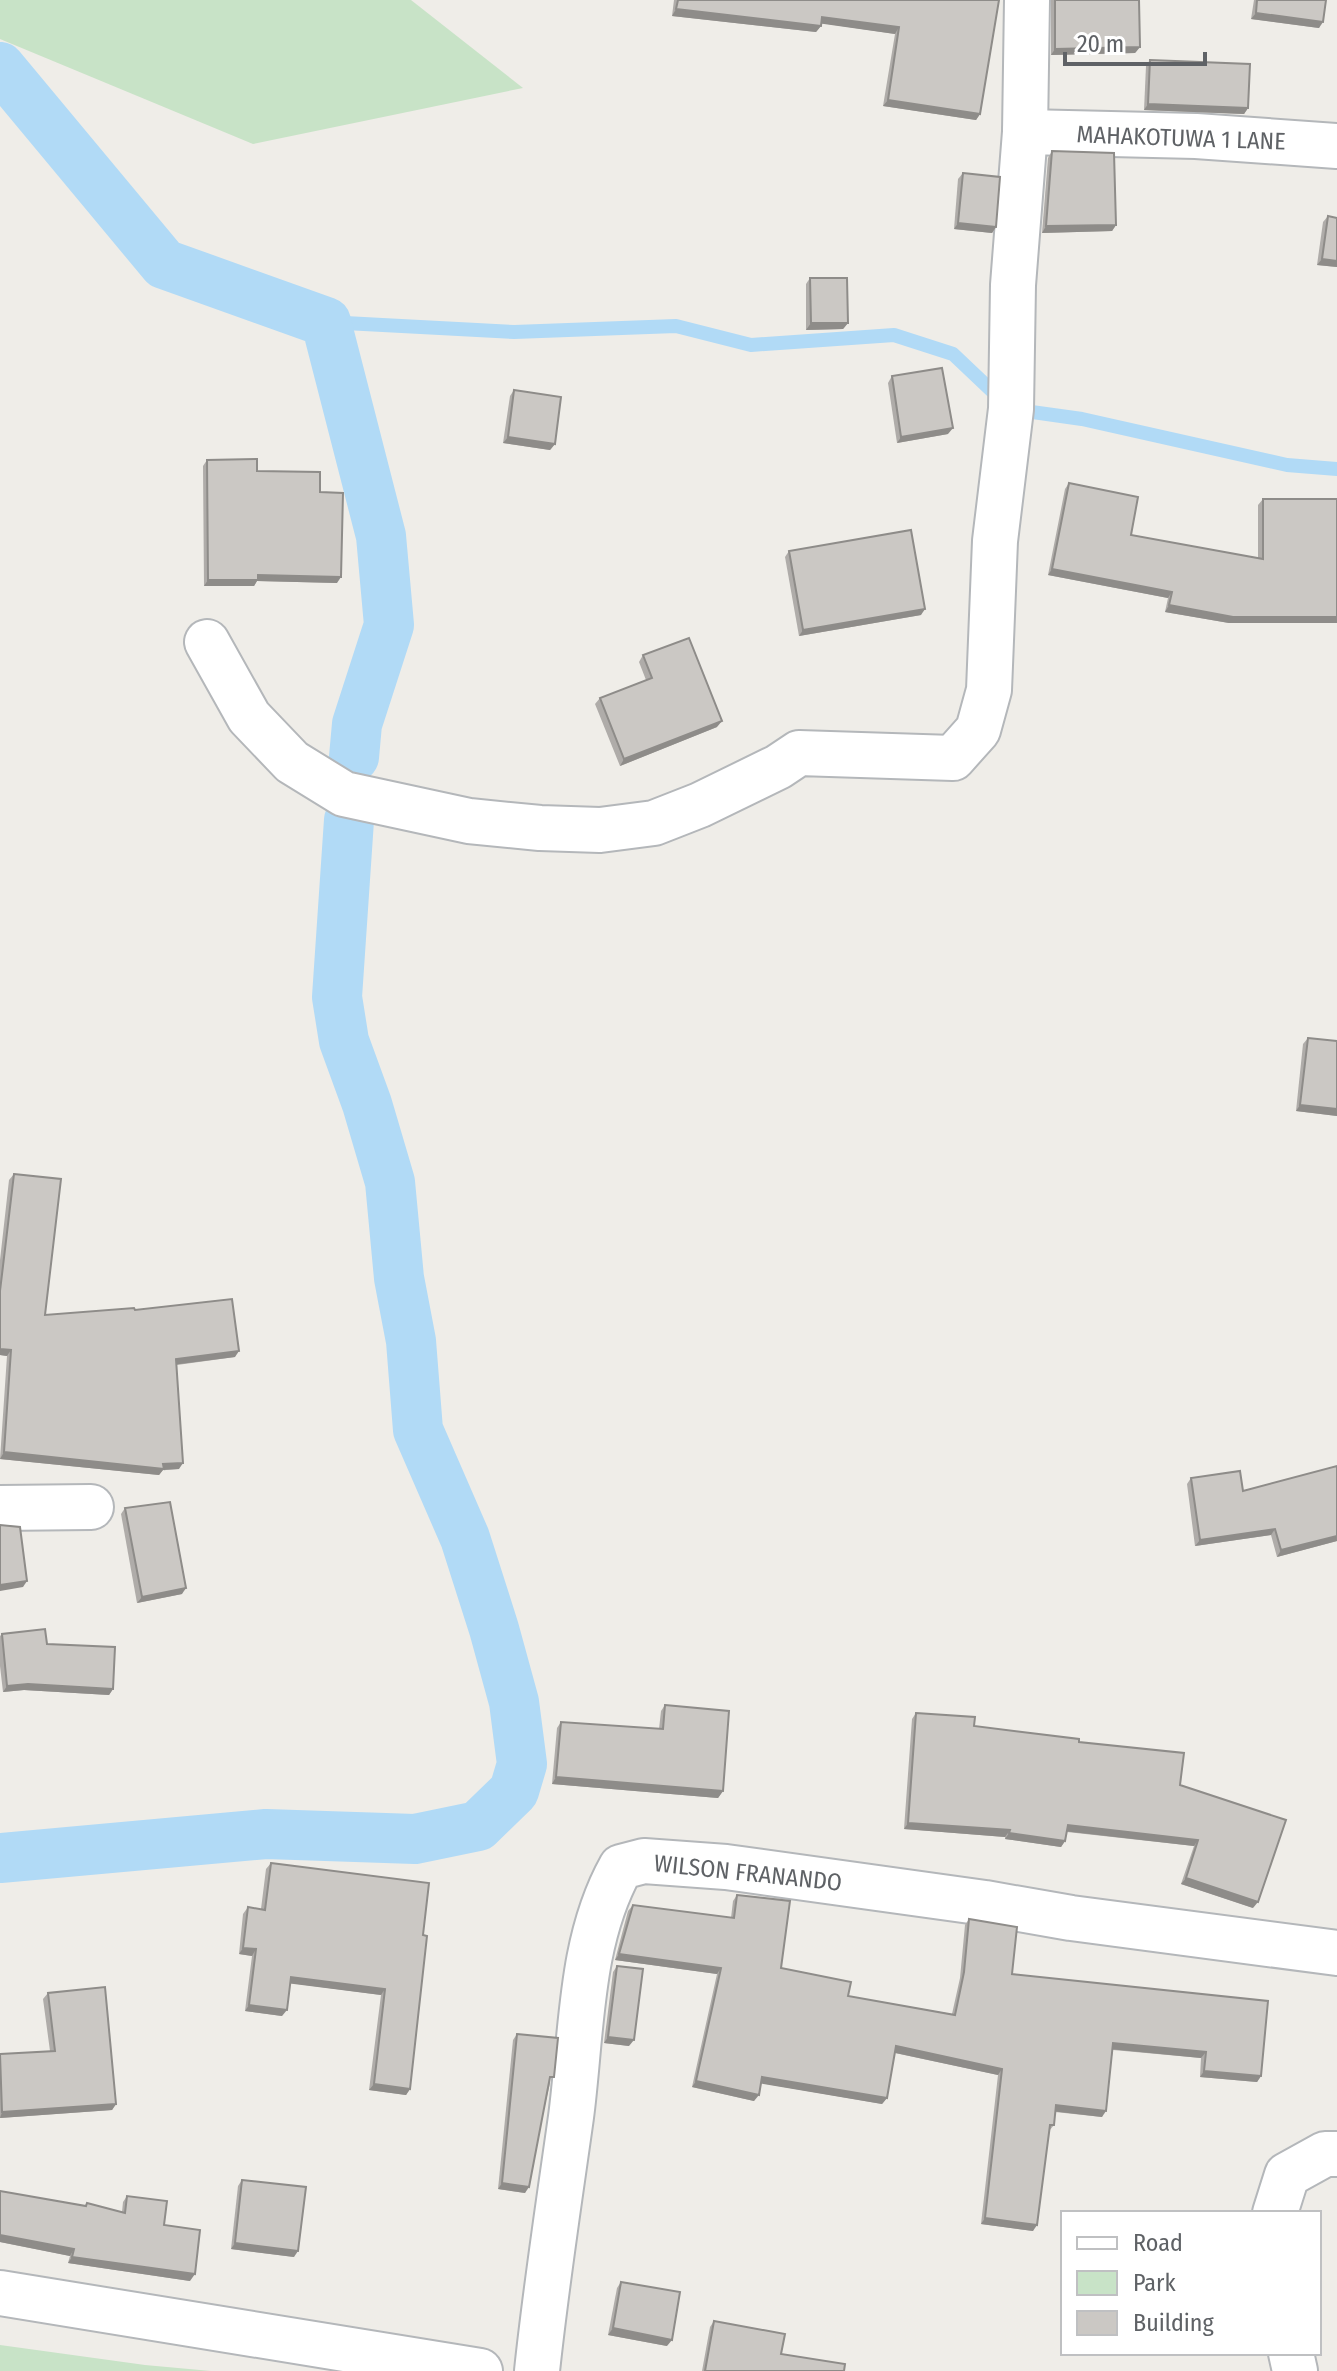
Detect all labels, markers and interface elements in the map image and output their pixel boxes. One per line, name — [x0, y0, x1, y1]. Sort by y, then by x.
scale bar — [1065, 16, 1205, 66]
text: 20 m — [1077, 30, 1124, 58]
street label: MAHAKOTUWA 1 LANE — [1076, 120, 1286, 156]
street label: WILSON FRANANDO — [653, 1849, 843, 1897]
legend — [1061, 2211, 1321, 2355]
text: Road — [1133, 2229, 1183, 2257]
text: Park — [1133, 2269, 1176, 2297]
text: Building — [1133, 2309, 1215, 2337]

